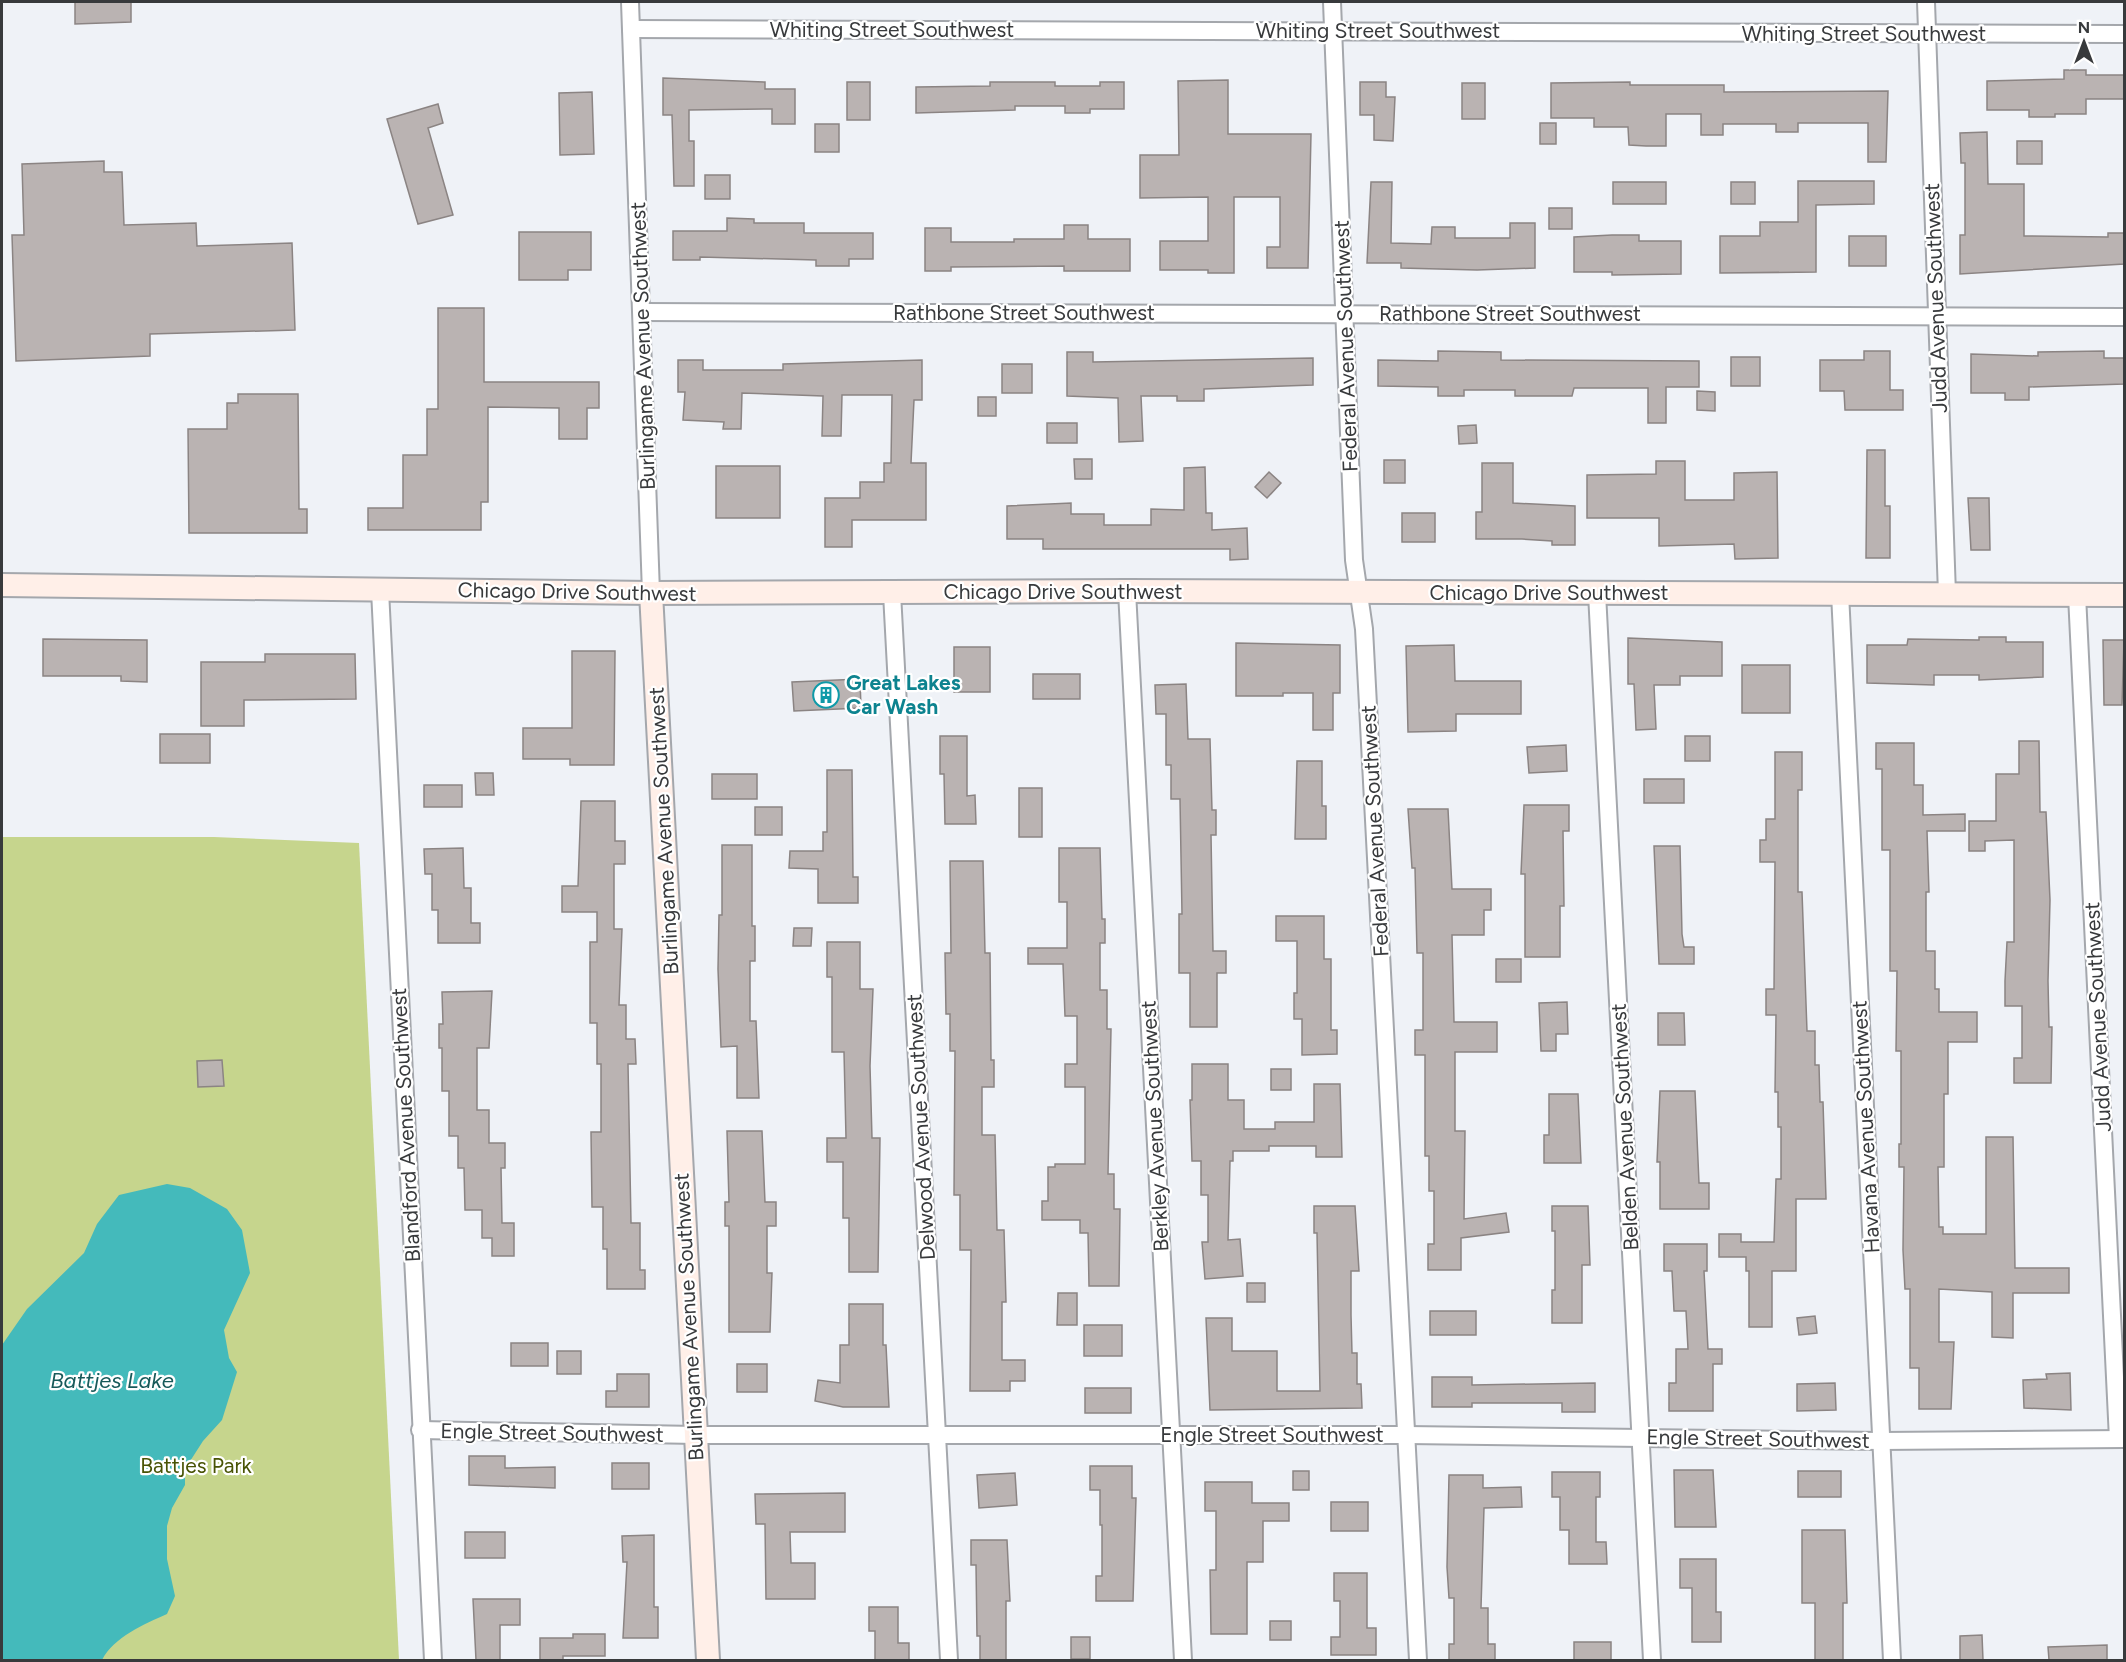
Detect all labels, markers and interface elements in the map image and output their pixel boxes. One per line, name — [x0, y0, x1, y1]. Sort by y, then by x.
north arrow — [2054, 12, 2114, 72]
street label: Whiting Street Southwest — [770, 17, 1014, 42]
street label: Whiting Street Southwest — [1256, 18, 1500, 43]
text: N — [2078, 18, 2090, 37]
street label: Whiting Street Southwest — [1742, 21, 1986, 46]
street label: Judd Avenue Southwest — [1919, 182, 1952, 414]
street label: Burlingame Avenue Southwest — [625, 201, 660, 491]
street label: Federal Avenue Southwest — [1329, 220, 1362, 472]
street label: Rathbone Street Southwest — [893, 300, 1155, 325]
street label: Rathbone Street Southwest — [1379, 301, 1641, 326]
street label: Chicago Drive Southwest — [457, 577, 697, 606]
street label: Chicago Drive Southwest — [944, 579, 1183, 604]
street label: Chicago Drive Southwest — [1430, 580, 1669, 605]
place label: Great Lakes Car Wash — [846, 670, 961, 719]
building icon: Great Lakes Car Wash — [811, 680, 841, 710]
street label: Burlingame Avenue Southwest — [643, 686, 684, 976]
street label: Federal Avenue Southwest — [1355, 704, 1394, 958]
street label: Judd Avenue Southwest — [2079, 901, 2116, 1133]
street label: Blandford Avenue Southwest — [386, 987, 425, 1263]
street label: Delwood Avenue Southwest — [901, 993, 940, 1261]
street label: Berkley Avenue Southwest — [1135, 1000, 1174, 1252]
street label: Havana Avenue Southwest — [1846, 1000, 1885, 1254]
street label: Belden Avenue Southwest — [1606, 1003, 1643, 1251]
street label: Burlingame Avenue Southwest — [668, 1172, 709, 1462]
water label: Battjes Lake — [50, 1367, 174, 1394]
street label: Engle Street Southwest — [440, 1418, 664, 1447]
street label: Engle Street Southwest — [1160, 1422, 1384, 1447]
street label: Engle Street Southwest — [1646, 1424, 1870, 1453]
park label: Battjes Park — [140, 1453, 253, 1478]

